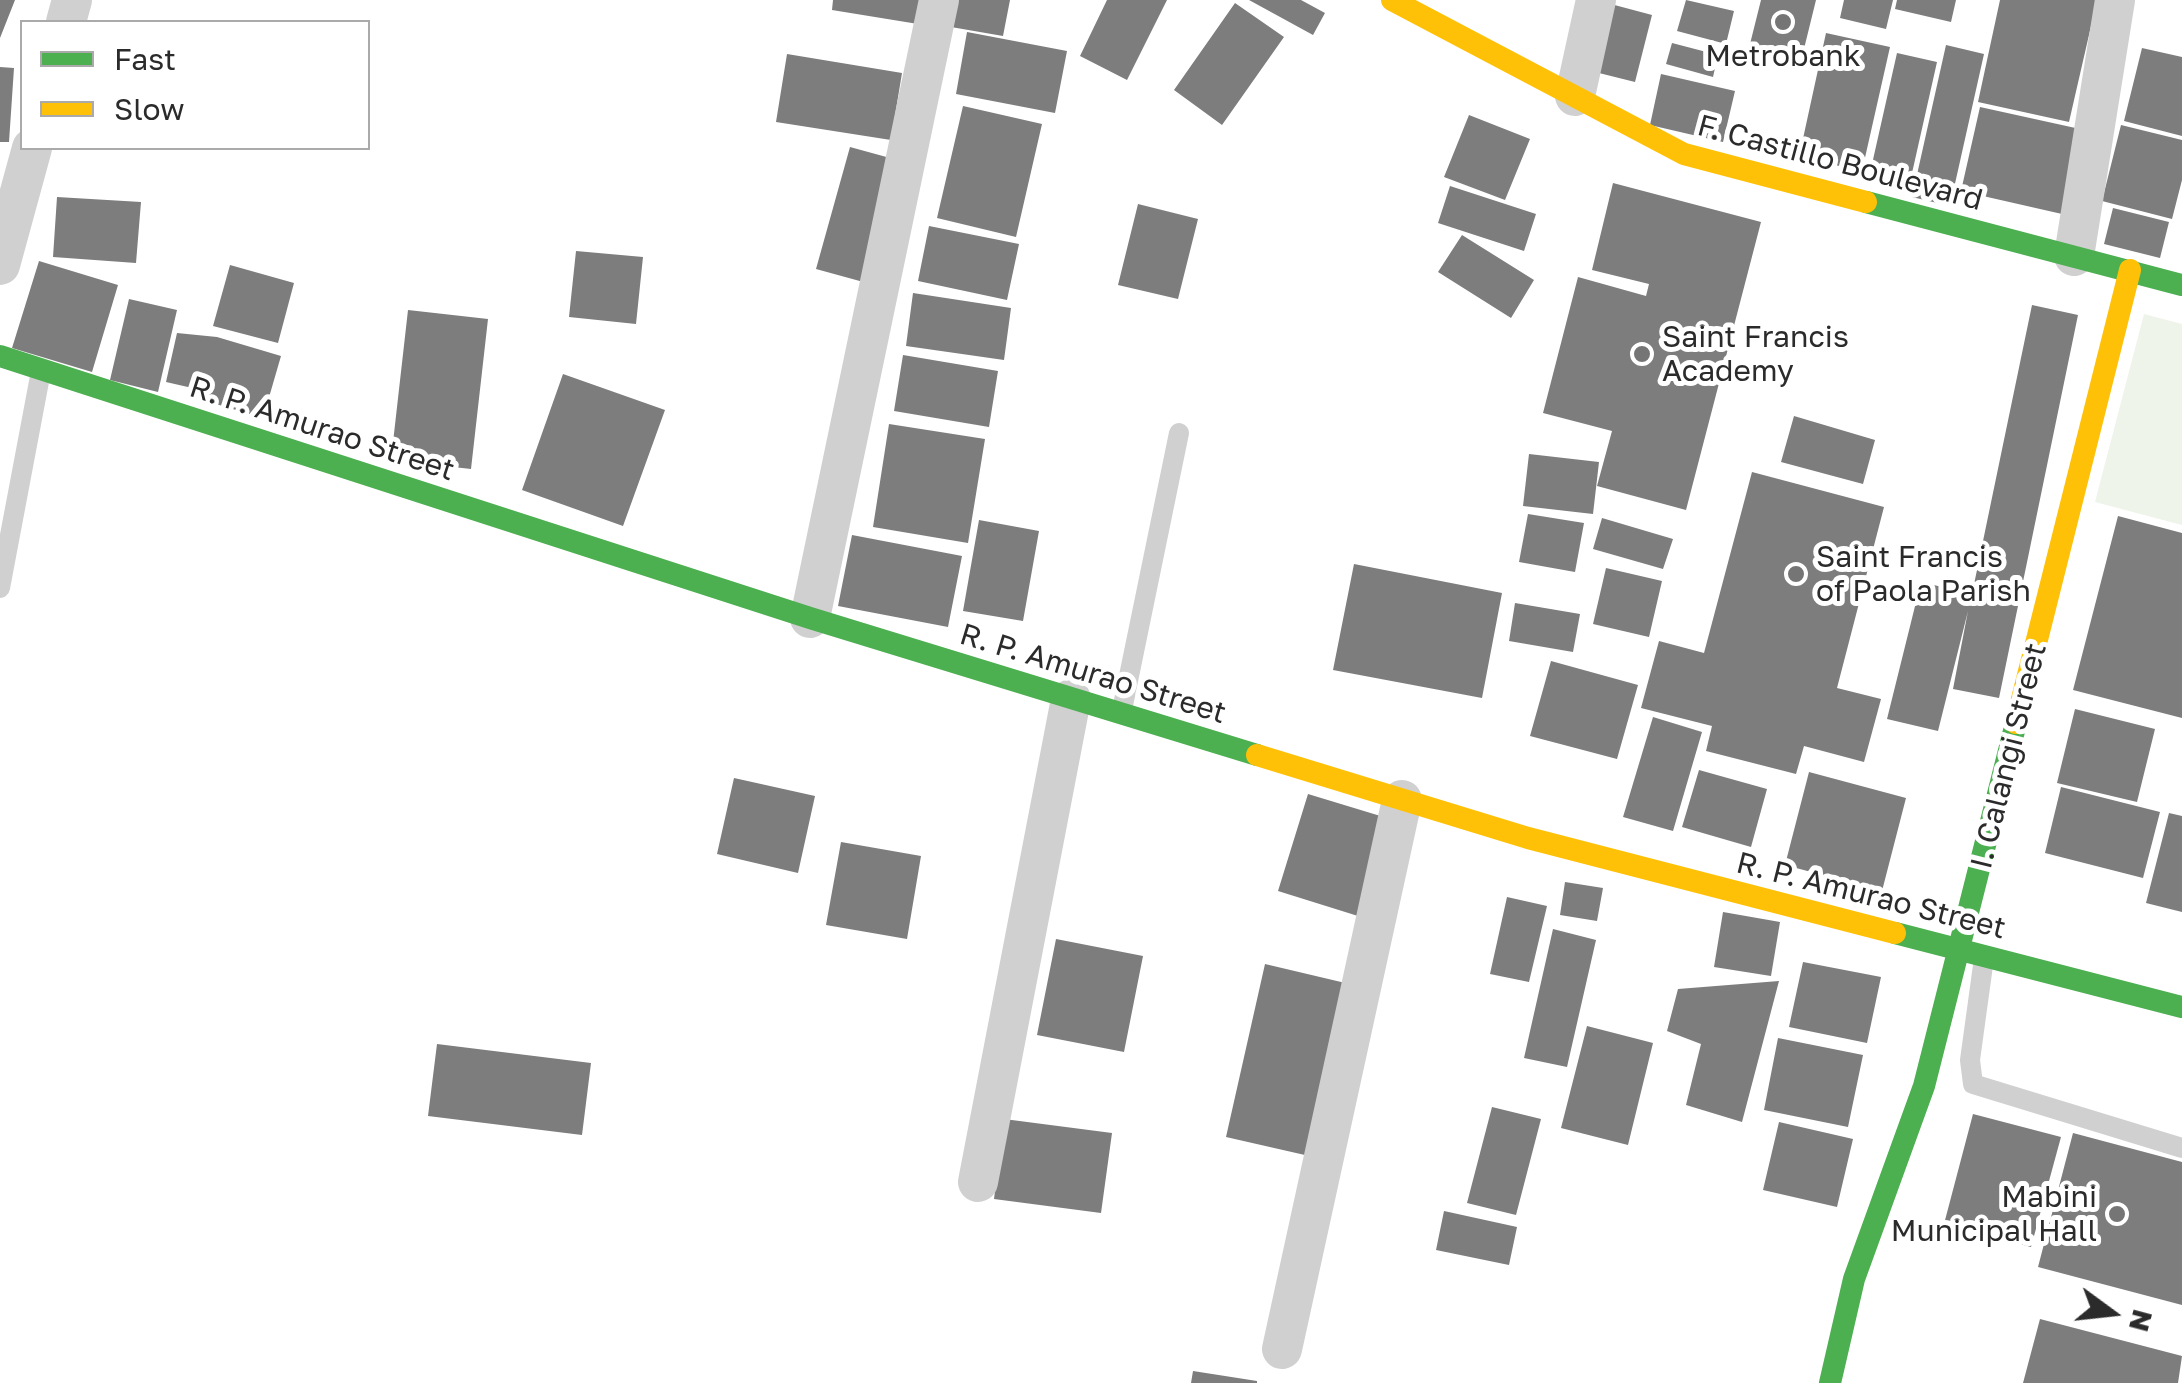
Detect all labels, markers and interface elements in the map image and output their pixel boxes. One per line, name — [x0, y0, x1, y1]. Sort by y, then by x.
marker: Metrobank — [1772, 11, 1794, 33]
legend — [20, 20, 370, 150]
place label: Metrobank — [1705, 38, 1861, 74]
text: Fast — [114, 41, 176, 77]
text: Slow — [114, 91, 185, 127]
street label: F. Castillo Boulevard — [1694, 108, 1986, 218]
place label: Saint Francis Academy — [1662, 319, 1849, 390]
marker: Saint Francis Academy — [1631, 343, 1653, 365]
street label: R. P. Amurao Street — [185, 369, 459, 489]
place label: Saint Francis of Paola Parish — [1816, 539, 2031, 610]
marker: Saint Francis of Paola Parish — [1785, 563, 1807, 585]
street label: R. P. Amurao Street — [956, 616, 1230, 732]
street label: I. Calangi Street — [1964, 640, 2054, 872]
street label: R. P. Amurao Street — [1733, 845, 2009, 947]
place label: Mabini Municipal Hall — [1891, 1179, 2097, 1250]
marker: Mabini Municipal Hall — [2106, 1203, 2128, 1225]
north arrow — [2062, 1263, 2162, 1363]
text: N — [2123, 1306, 2160, 1335]

